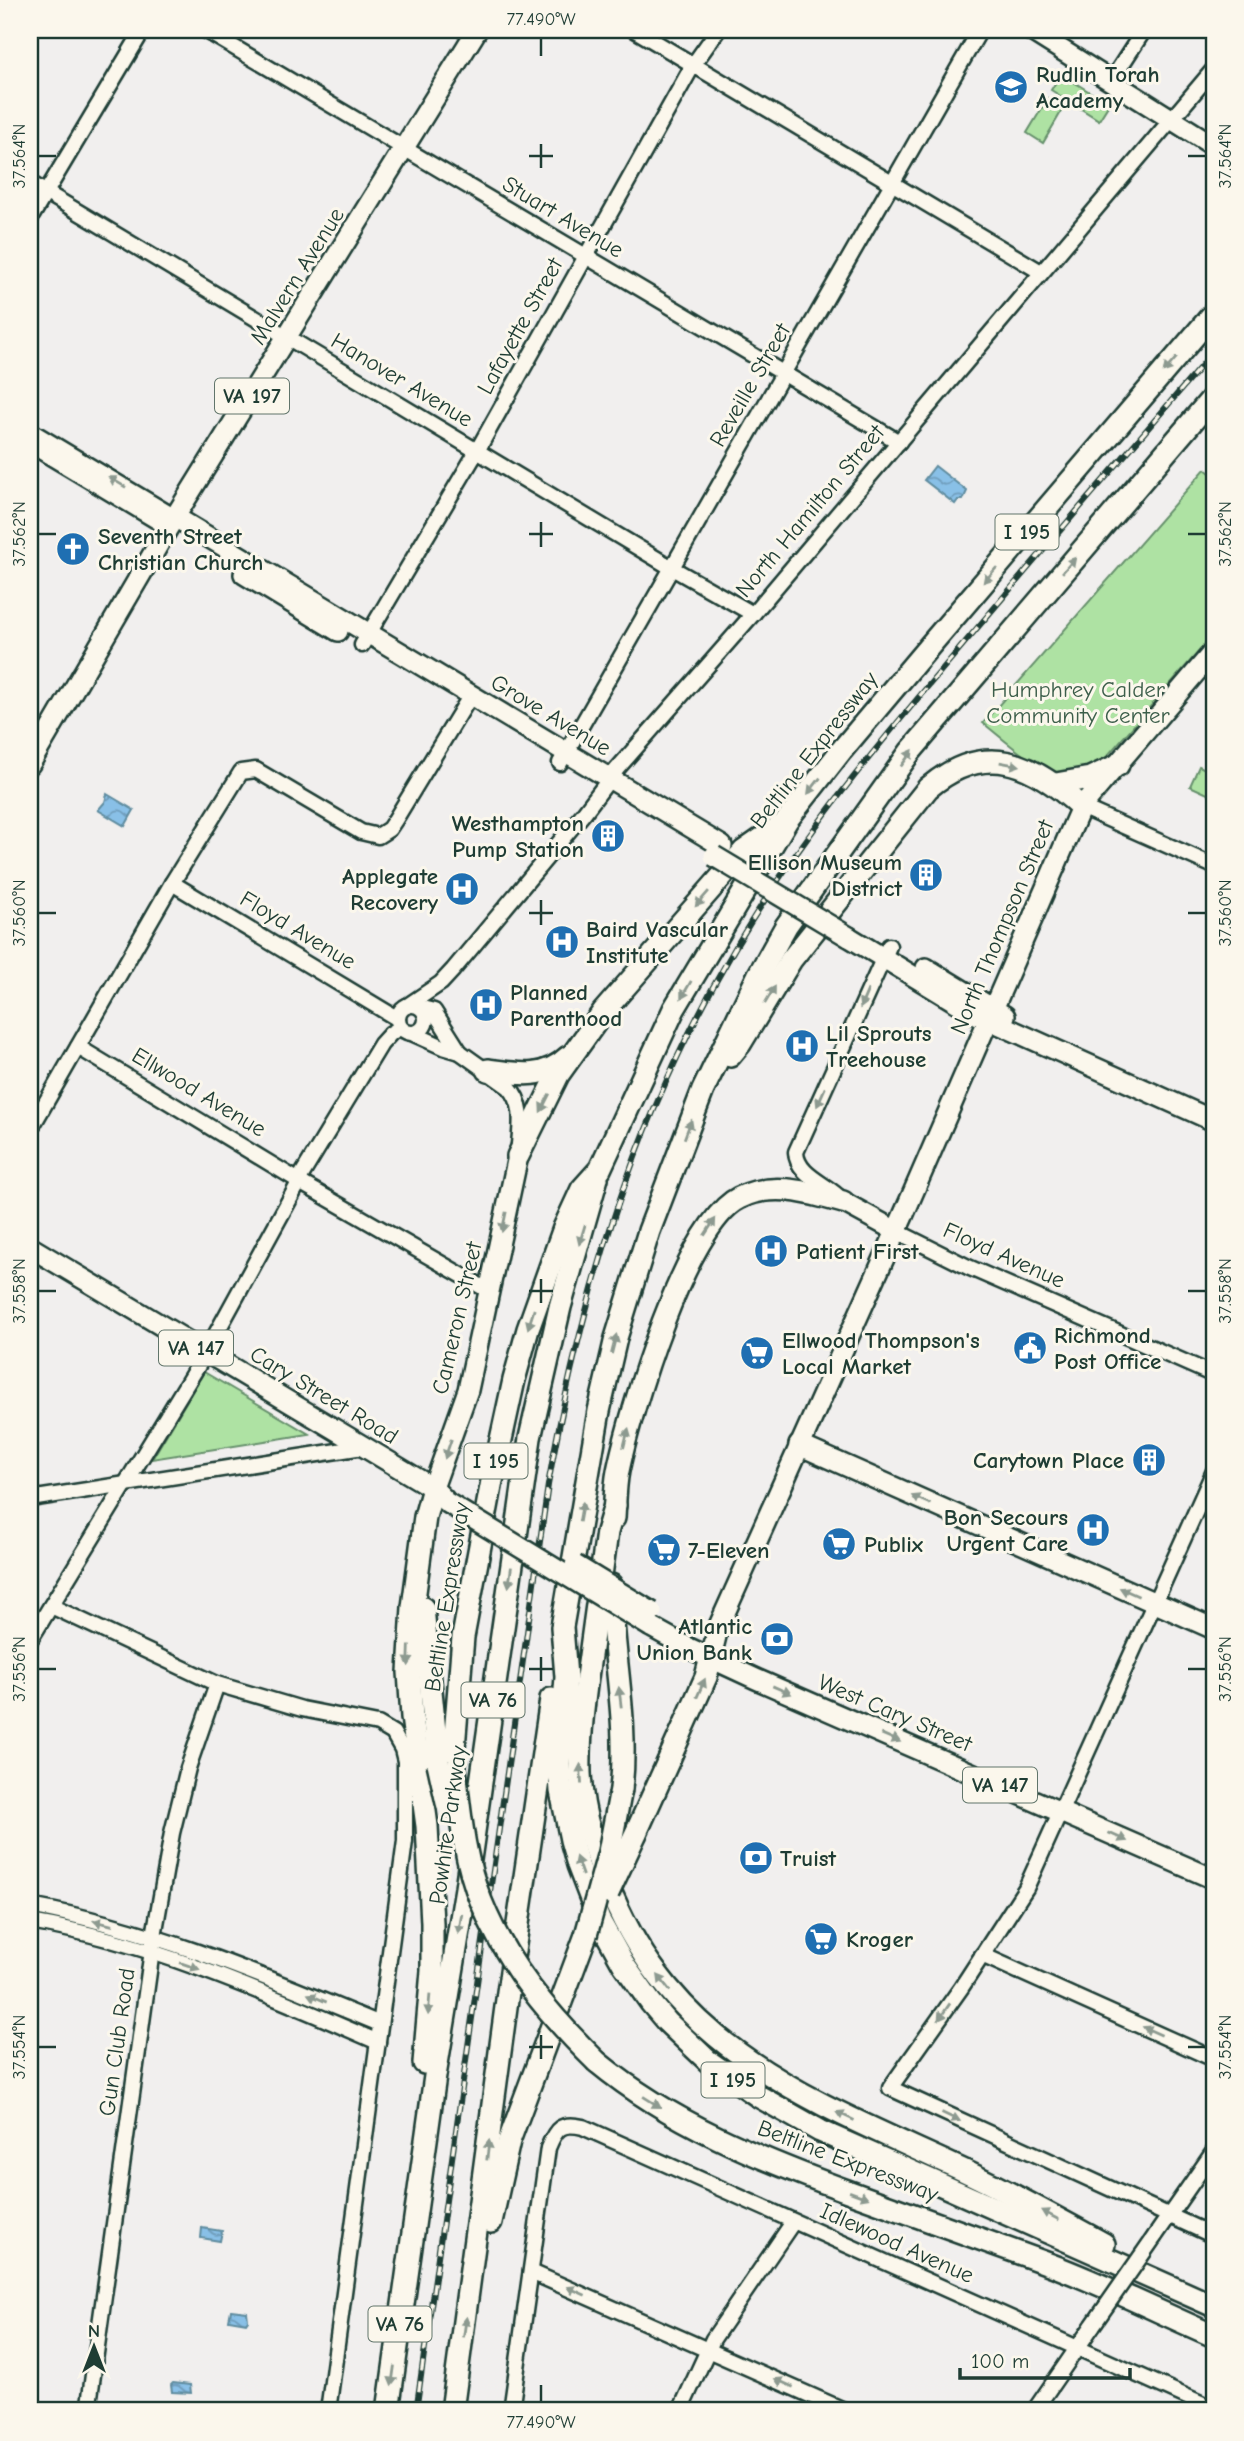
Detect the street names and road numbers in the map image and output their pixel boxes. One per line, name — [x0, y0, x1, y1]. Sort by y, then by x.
street label: Stuart Avenue — [498, 170, 628, 264]
street label: Malvern Avenue — [244, 203, 350, 349]
street label: Lafayette Street — [471, 252, 569, 399]
street label: Reveille Street — [704, 317, 797, 451]
street label: Hanover Avenue — [326, 327, 478, 433]
road number: VA 197 — [215, 378, 289, 414]
street label: North Hamilton Street — [730, 418, 891, 603]
road number: I 195 — [996, 514, 1058, 550]
street label: Beltline Expressway — [744, 666, 884, 834]
street label: Grove Avenue — [486, 669, 616, 761]
street label: North Thompson Street — [945, 814, 1060, 1038]
street label: Floyd Avenue — [235, 885, 361, 975]
street label: Ellwood Avenue — [127, 1041, 271, 1143]
street label: Floyd Avenue — [939, 1216, 1069, 1294]
street label: Cameron Street — [426, 1238, 488, 1397]
road number: VA 147 — [159, 1330, 233, 1366]
street label: Cary Street Road — [245, 1340, 403, 1450]
road number: I 195 — [464, 1444, 528, 1478]
street label: Beltline Expressway — [419, 1500, 475, 1694]
street label: West Cary Street — [814, 1668, 977, 1758]
road number: VA 76 — [462, 1682, 524, 1718]
street label: Powhite Parkway — [424, 1743, 473, 1906]
road number: VA 147 — [963, 1768, 1037, 1802]
street label: Gun Club Road — [93, 1966, 141, 2118]
road number: I 195 — [702, 2062, 764, 2098]
street label: Beltline Expressway — [754, 2114, 943, 2208]
street label: Idlewood Avenue — [816, 2197, 978, 2289]
road number: VA 76 — [368, 2306, 432, 2342]

